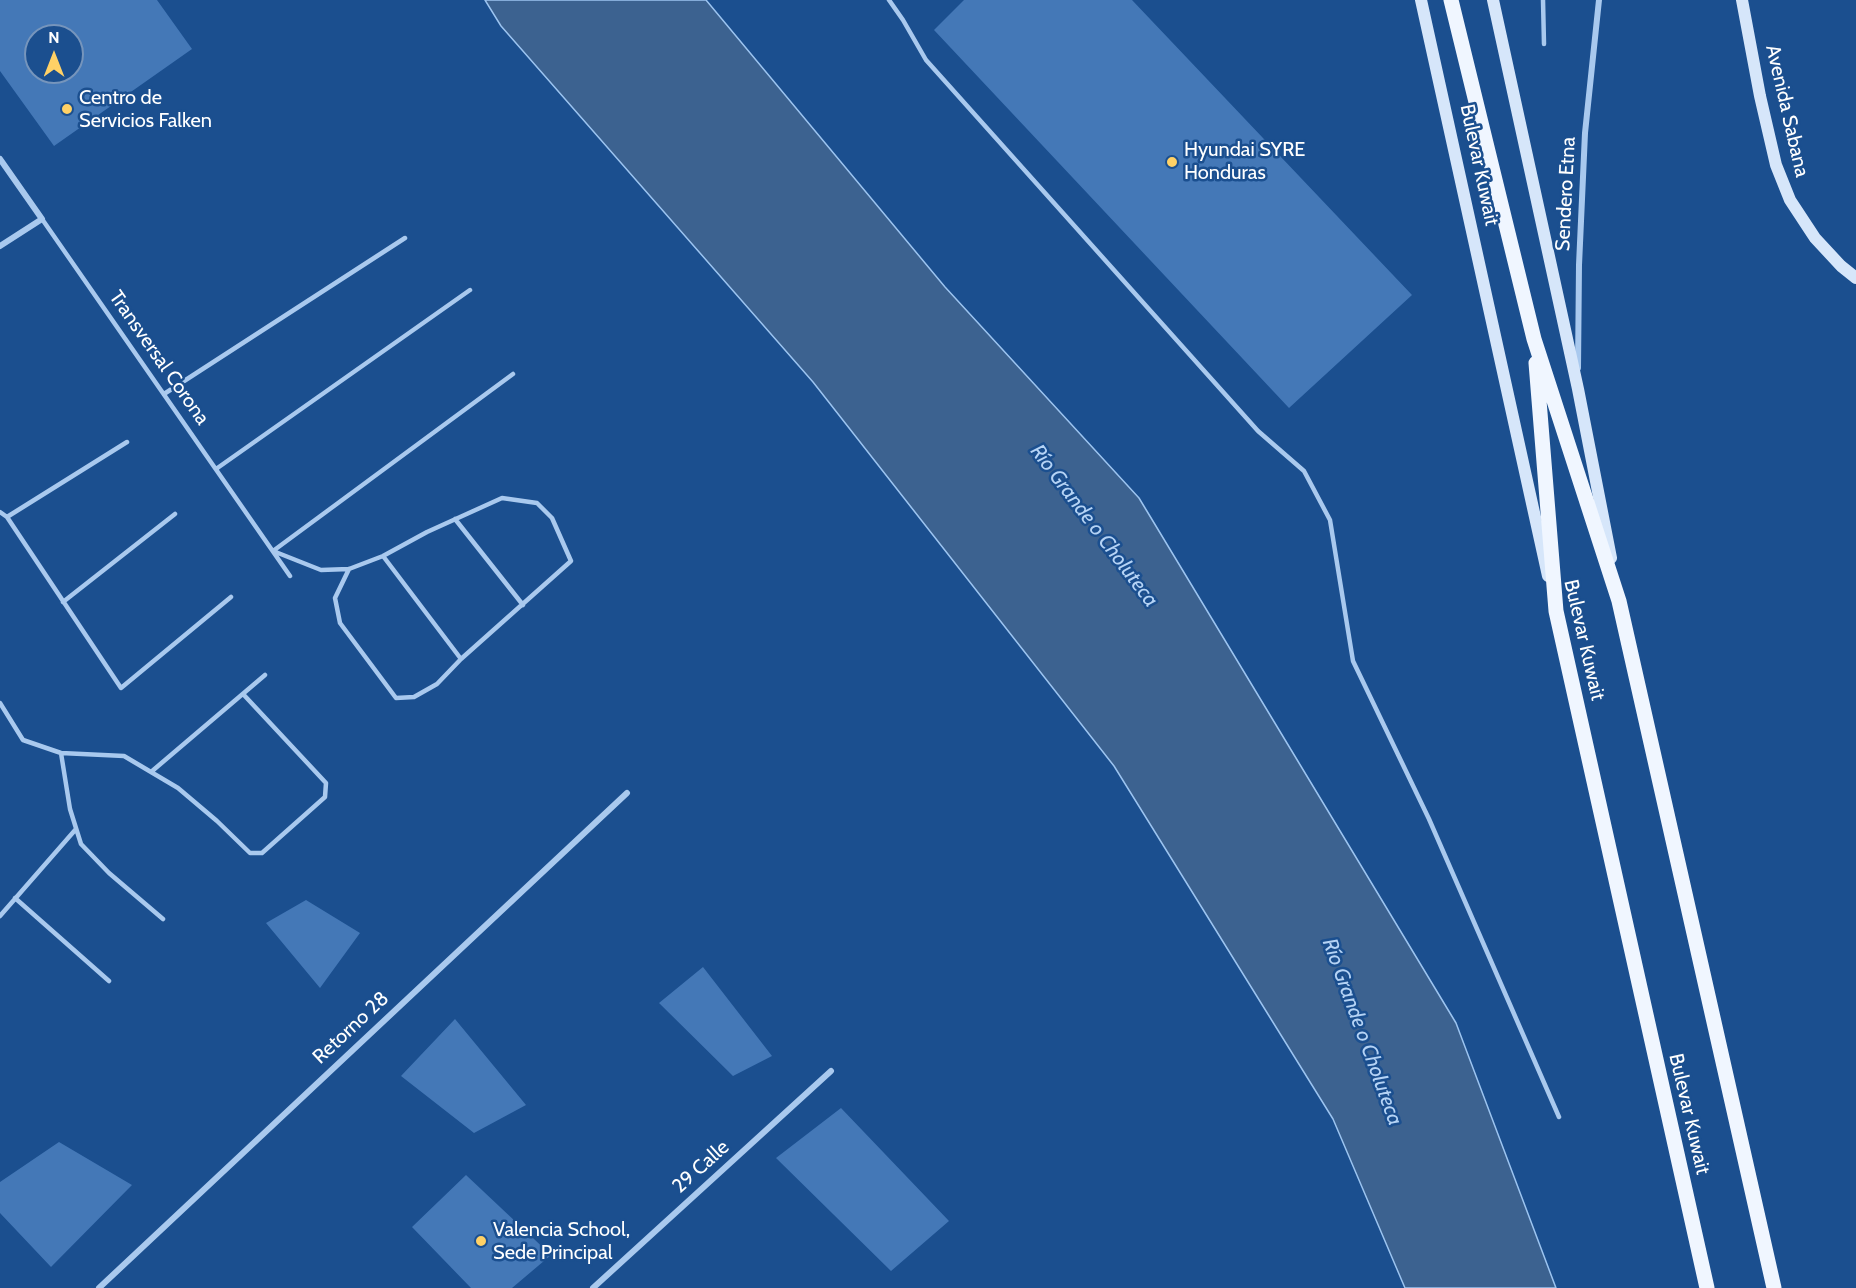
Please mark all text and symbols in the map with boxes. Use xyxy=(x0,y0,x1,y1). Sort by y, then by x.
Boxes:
north arrow xyxy=(24,24,84,84)
text: N xyxy=(48,28,60,47)
street label: Avenida Sabana xyxy=(1760,43,1814,179)
place label: Centro de Servicios Falken xyxy=(79,86,212,133)
marker: Centro de Servicios Falken xyxy=(60,102,74,116)
street label: Bulevar Kuwait xyxy=(1454,102,1504,228)
street label: Sendero Etna xyxy=(1551,136,1581,252)
place label: Hyundai SYRE Honduras xyxy=(1184,138,1305,185)
marker: Hyundai SYRE Honduras xyxy=(1165,155,1179,169)
street label: Transversal Corona xyxy=(104,286,214,430)
water label: Río Grande o Choluteca xyxy=(1025,440,1163,612)
street label: Bulevar Kuwait xyxy=(1558,577,1610,703)
water label: Río Grande o Choluteca xyxy=(1316,935,1408,1129)
street label: Retorno 28 xyxy=(308,987,394,1069)
street label: Bulevar Kuwait xyxy=(1663,1051,1715,1177)
street label: 29 Calle xyxy=(668,1135,734,1199)
place label: Valencia School, Sede Principal xyxy=(493,1218,630,1265)
marker: Valencia School, Sede Principal xyxy=(474,1234,488,1248)

